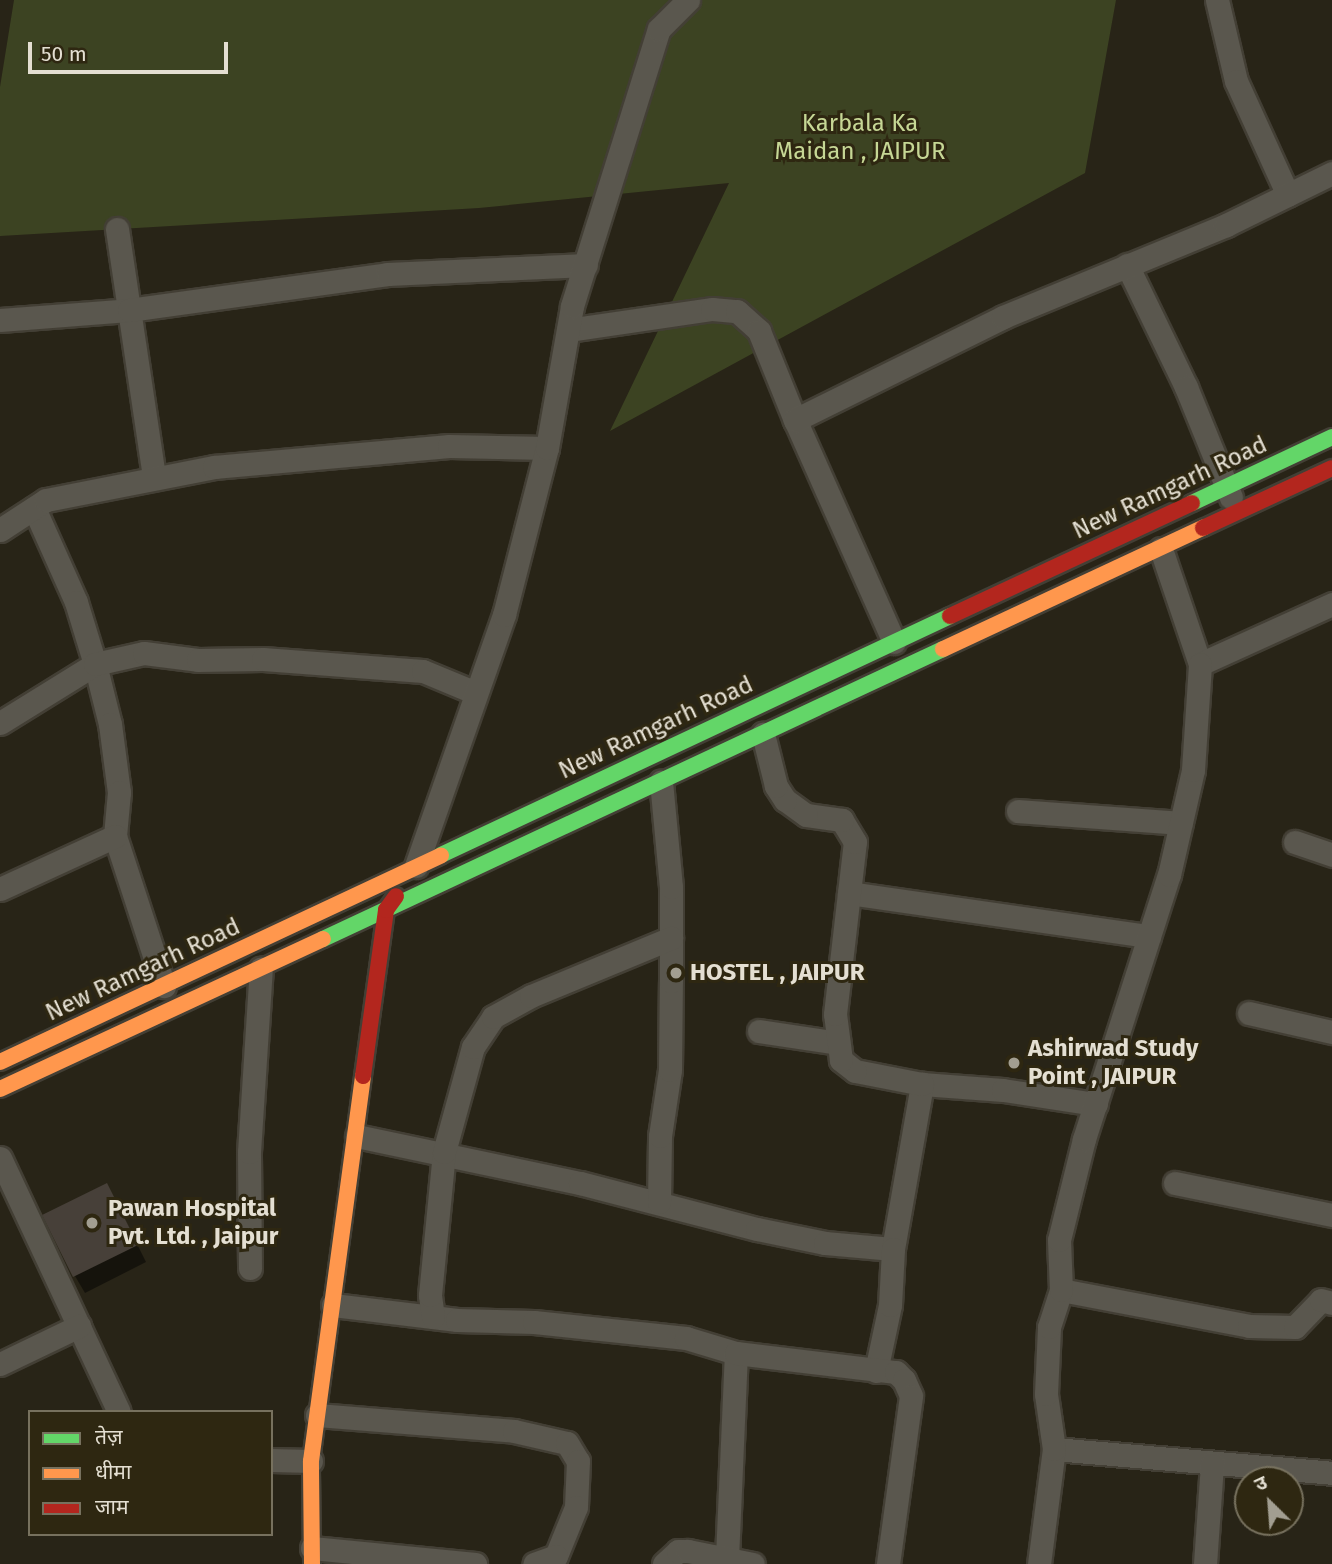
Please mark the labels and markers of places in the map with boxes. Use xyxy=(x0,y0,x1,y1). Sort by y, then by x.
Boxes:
place label: HOSTEL , JAIPUR xyxy=(690,959,864,987)
marker: HOSTEL , JAIPUR xyxy=(668,965,684,981)
place label: Ashirwad Study Point , JAIPUR xyxy=(1028,1035,1198,1091)
marker: Ashirwad Study Point , JAIPUR xyxy=(1006,1055,1022,1071)
place label: Pawan Hospital Pvt. Ltd. , Jaipur xyxy=(108,1195,278,1251)
marker: Pawan Hospital Pvt. Ltd. , Jaipur xyxy=(82,1213,102,1233)

